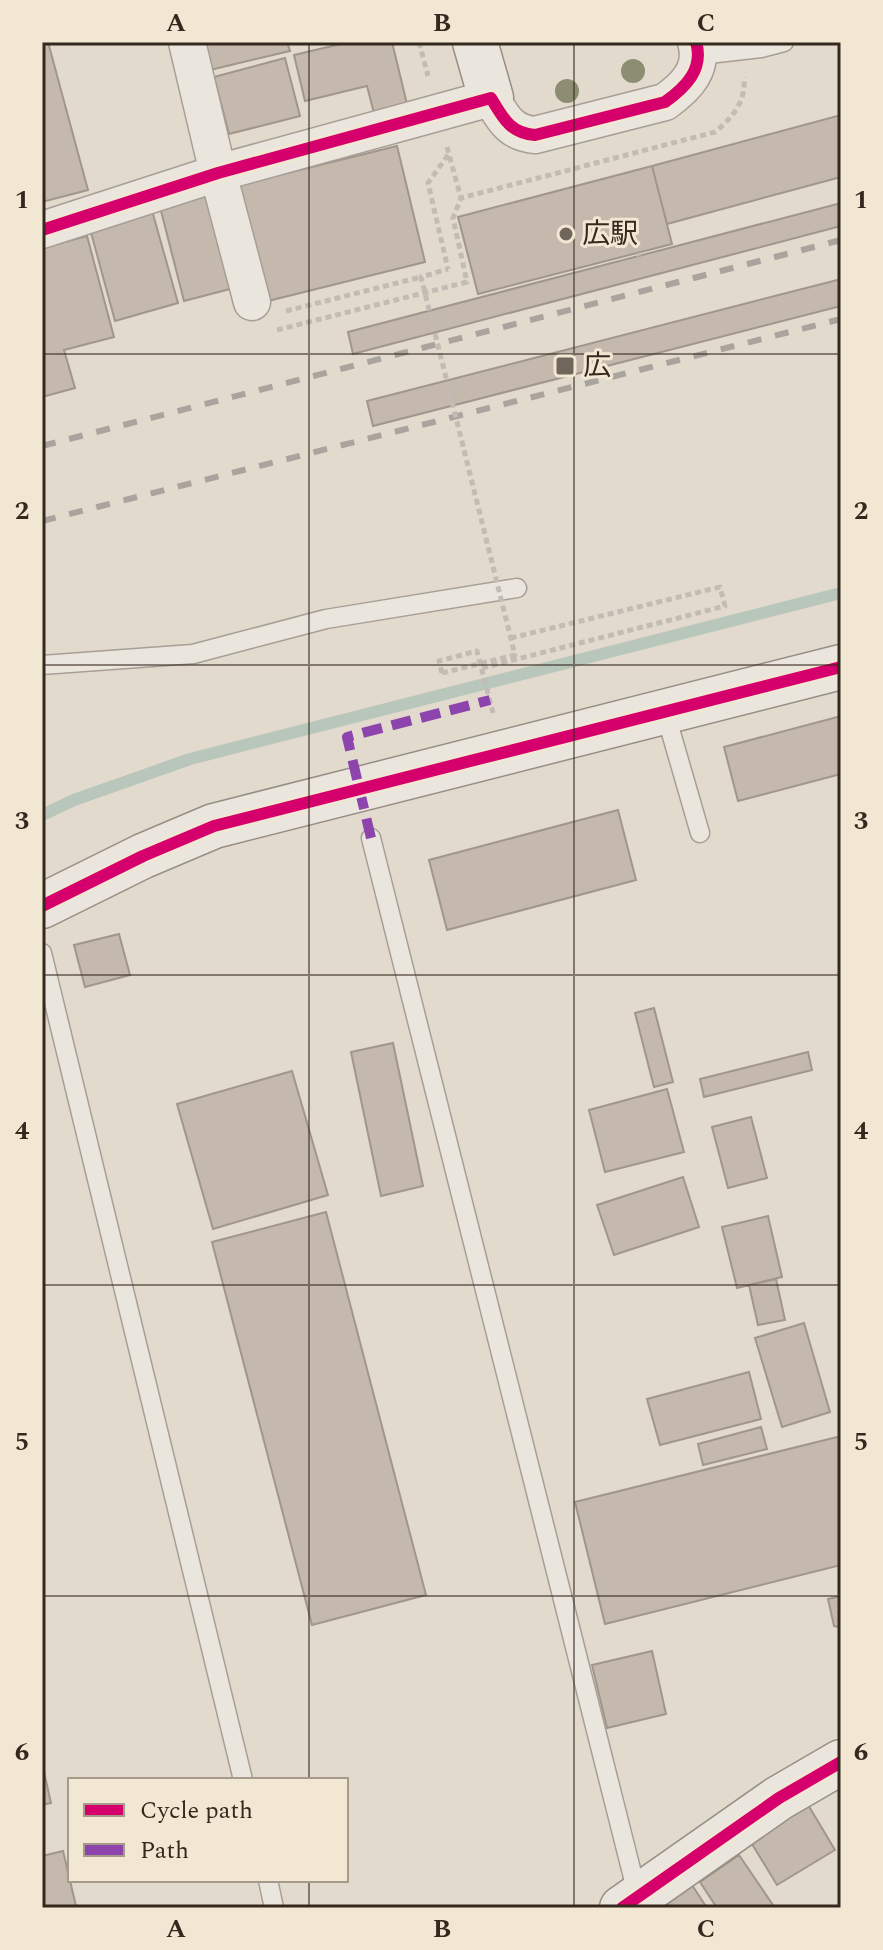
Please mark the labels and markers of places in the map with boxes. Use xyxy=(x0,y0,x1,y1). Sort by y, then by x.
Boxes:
place label: 広駅 xyxy=(582,213,638,256)
marker: 広駅 xyxy=(557,225,575,243)
place label: 広 xyxy=(583,345,611,388)
marker: 広 xyxy=(554,355,576,377)

